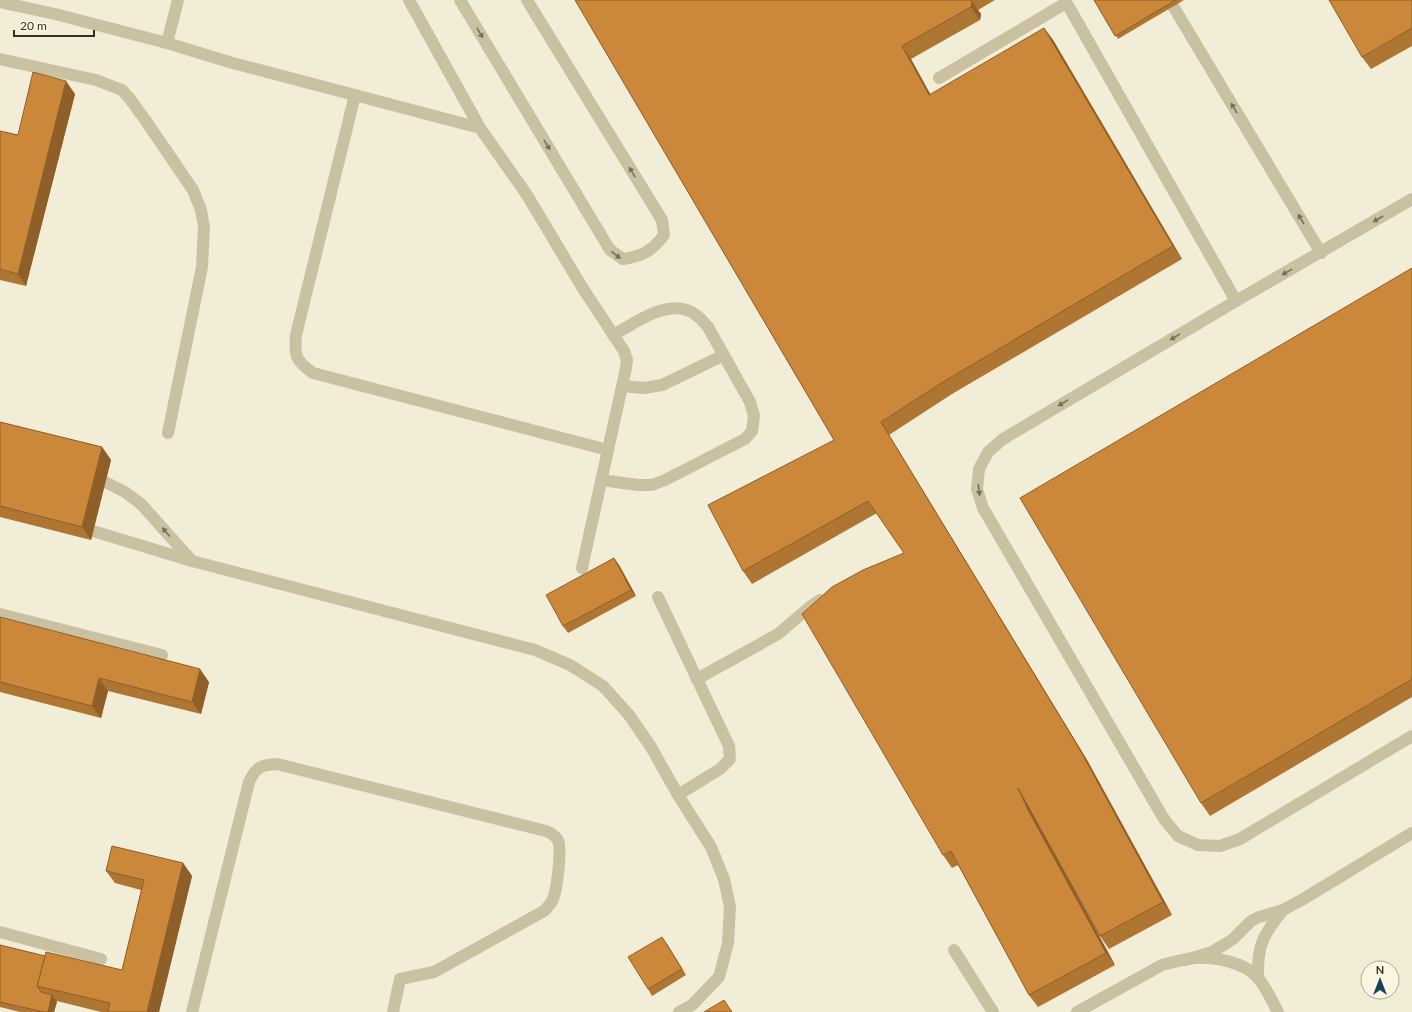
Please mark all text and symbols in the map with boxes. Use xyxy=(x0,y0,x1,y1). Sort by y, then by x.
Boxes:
scale bar xyxy=(14,12,94,38)
text: 20 m xyxy=(20,18,47,33)
one-way arrow xyxy=(477,27,484,39)
one-way arrow xyxy=(1230,103,1238,113)
one-way arrow xyxy=(544,139,551,151)
one-way arrow xyxy=(629,166,636,178)
one-way arrow xyxy=(1297,214,1305,224)
one-way arrow xyxy=(1372,216,1384,223)
one-way arrow xyxy=(611,250,622,259)
one-way arrow xyxy=(1281,268,1293,275)
one-way arrow xyxy=(1170,333,1180,341)
one-way arrow xyxy=(1057,400,1069,407)
one-way arrow xyxy=(975,483,982,496)
one-way arrow xyxy=(162,526,171,537)
north arrow xyxy=(1360,960,1400,1000)
text: N xyxy=(1376,963,1384,976)

